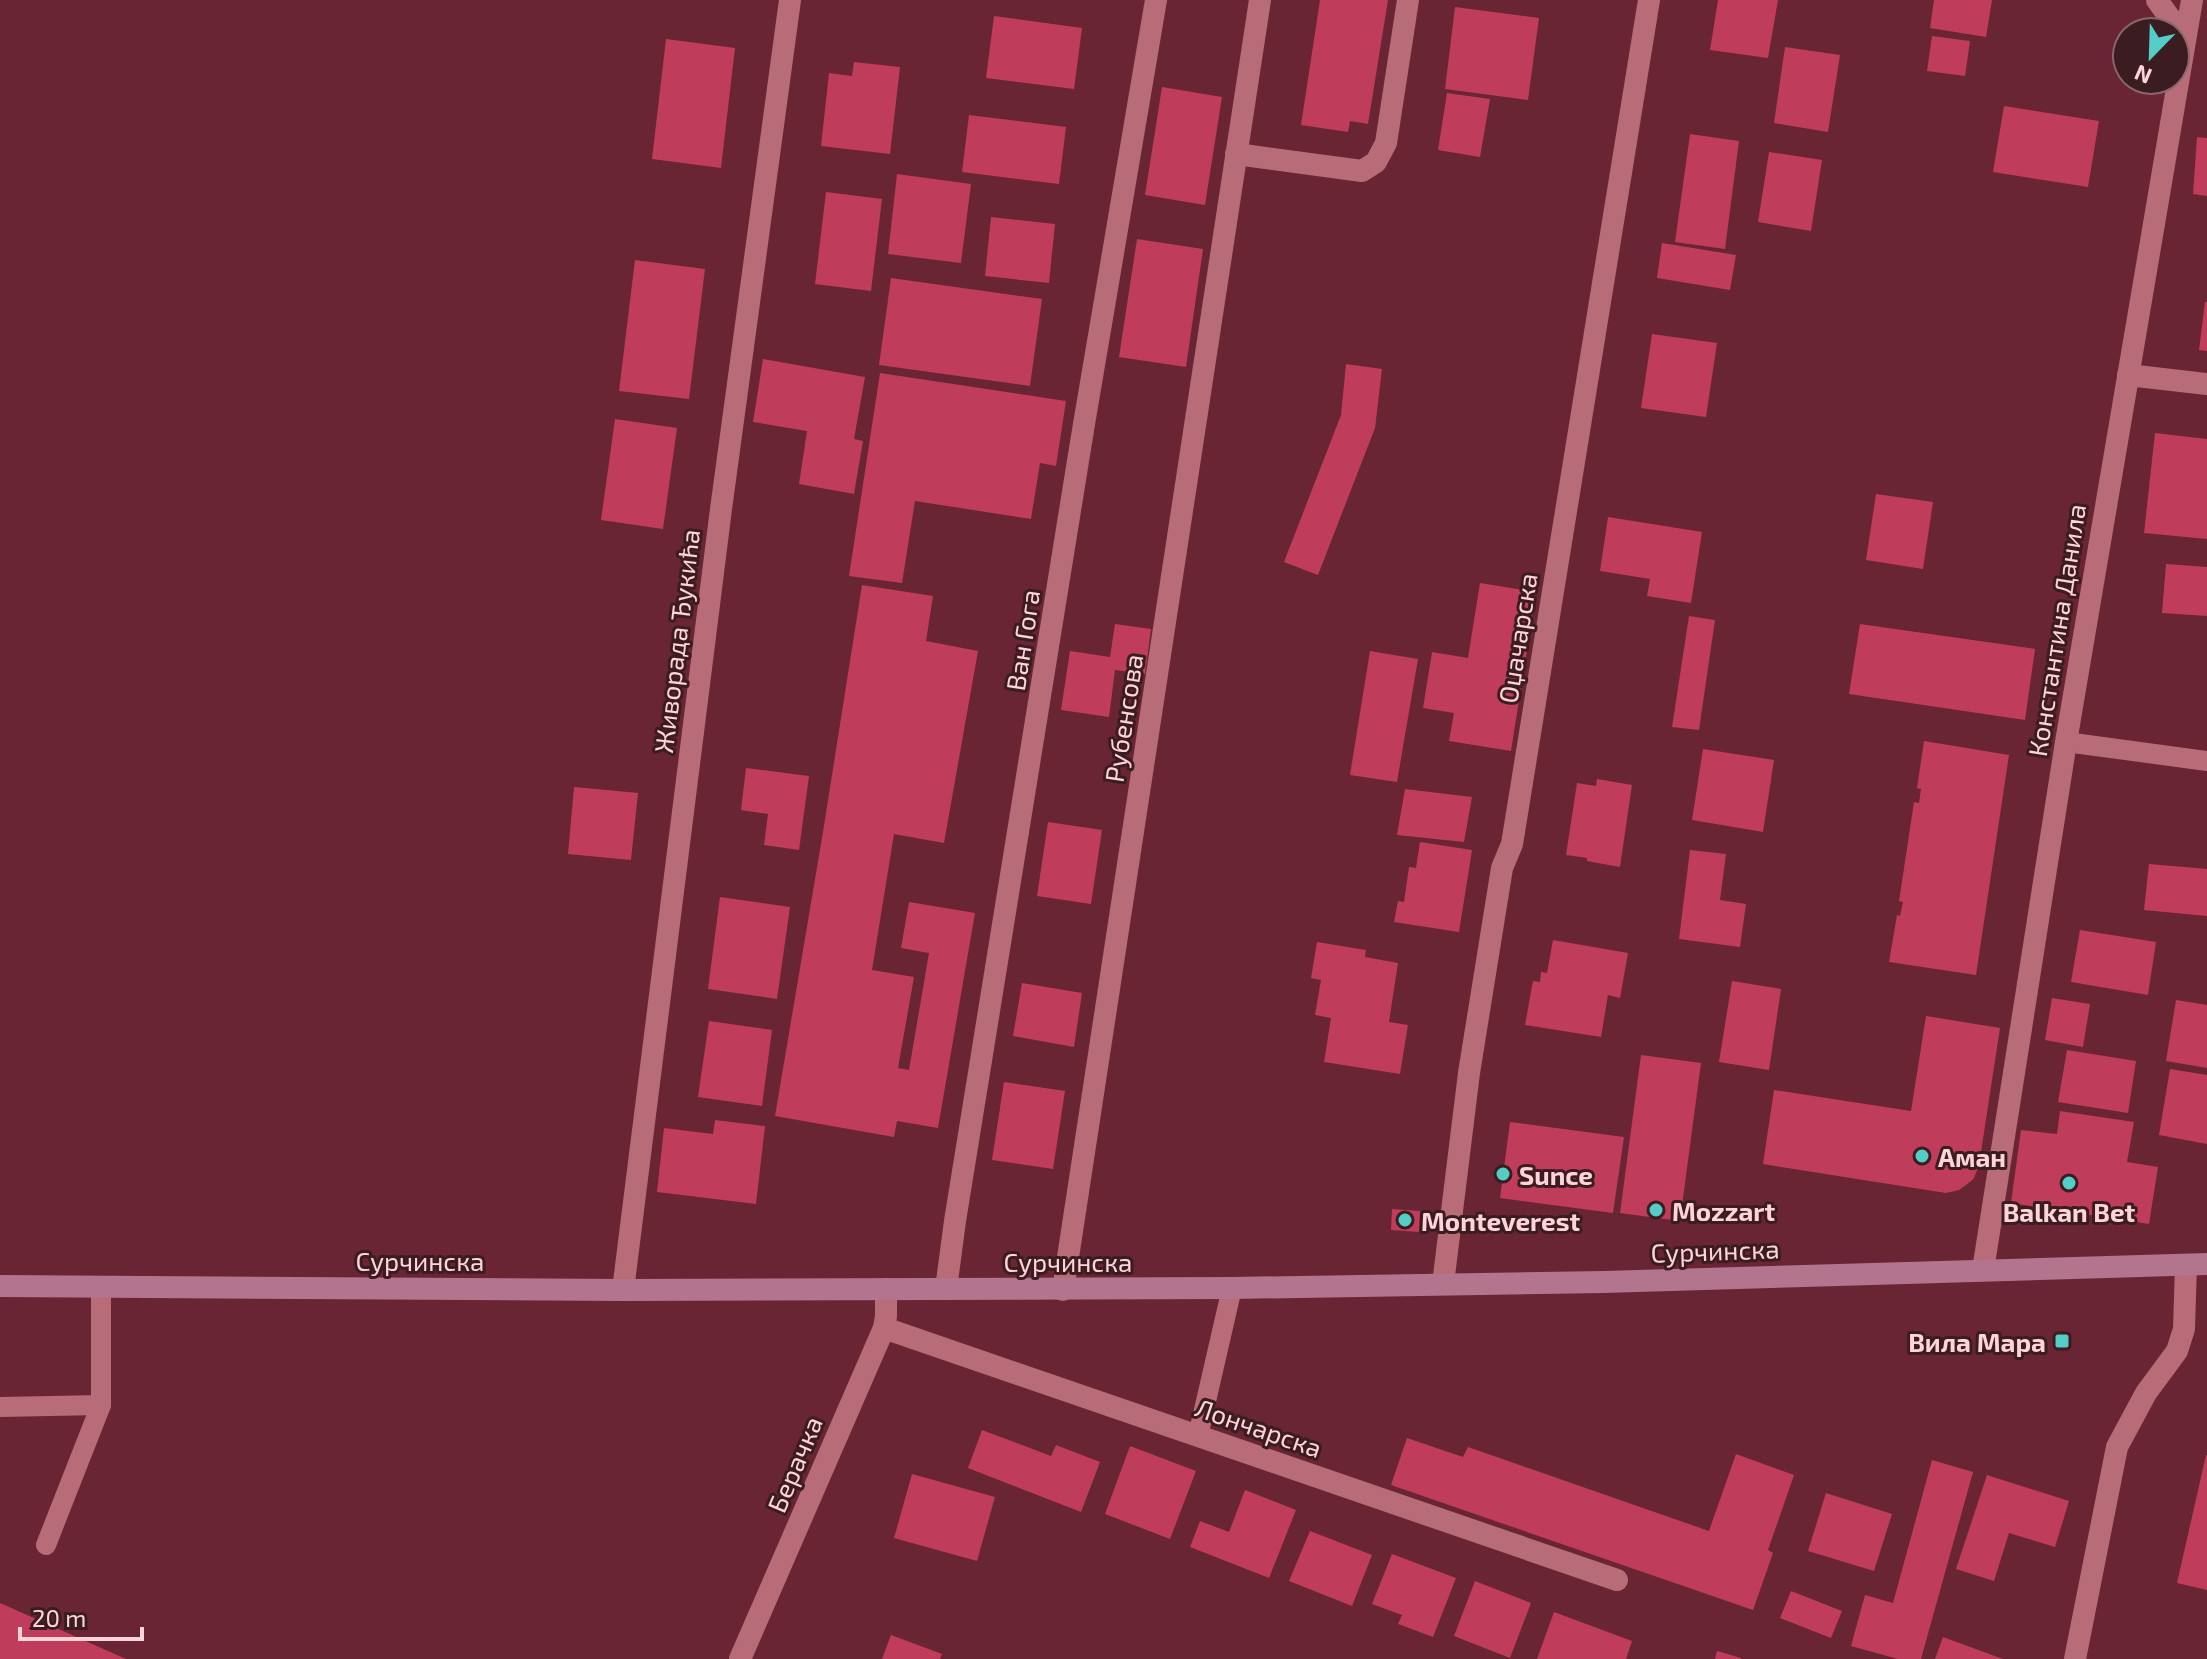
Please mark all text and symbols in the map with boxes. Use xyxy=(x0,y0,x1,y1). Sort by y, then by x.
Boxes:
north arrow xyxy=(2111,16,2191,96)
text: N xyxy=(2130,60,2155,90)
street label: Константина Данила xyxy=(2021,501,2091,759)
street label: Живорада Ђукића xyxy=(647,527,706,755)
street label: Оџачарска xyxy=(1491,571,1543,705)
street label: Ван Гога xyxy=(999,587,1045,693)
street label: Рубенсова xyxy=(1098,652,1149,785)
place label: Аман xyxy=(1938,1141,2006,1172)
marker: Аман xyxy=(1913,1147,1931,1165)
place label: Sunce xyxy=(1519,1159,1593,1190)
marker: Sunce xyxy=(1494,1165,1512,1183)
marker: Balkan Bet xyxy=(2060,1174,2078,1192)
place label: Mozzart xyxy=(1672,1195,1775,1226)
place label: Balkan Bet xyxy=(2003,1196,2136,1227)
marker: Mozzart xyxy=(1647,1201,1665,1219)
place label: Monteverest xyxy=(1421,1205,1580,1236)
marker: Monteverest xyxy=(1396,1211,1414,1229)
street label: Сурчинска xyxy=(1650,1232,1780,1269)
street label: Сурчинска xyxy=(356,1245,484,1277)
street label: Сурчинска xyxy=(1004,1246,1132,1278)
place label: Вила Мара xyxy=(1908,1326,2046,1357)
marker: Вила Мара xyxy=(2053,1332,2071,1350)
street label: Лончарска xyxy=(1192,1391,1326,1463)
street label: Берачка xyxy=(760,1411,828,1517)
scale bar xyxy=(20,1591,142,1641)
text: 20 m xyxy=(32,1603,86,1632)

